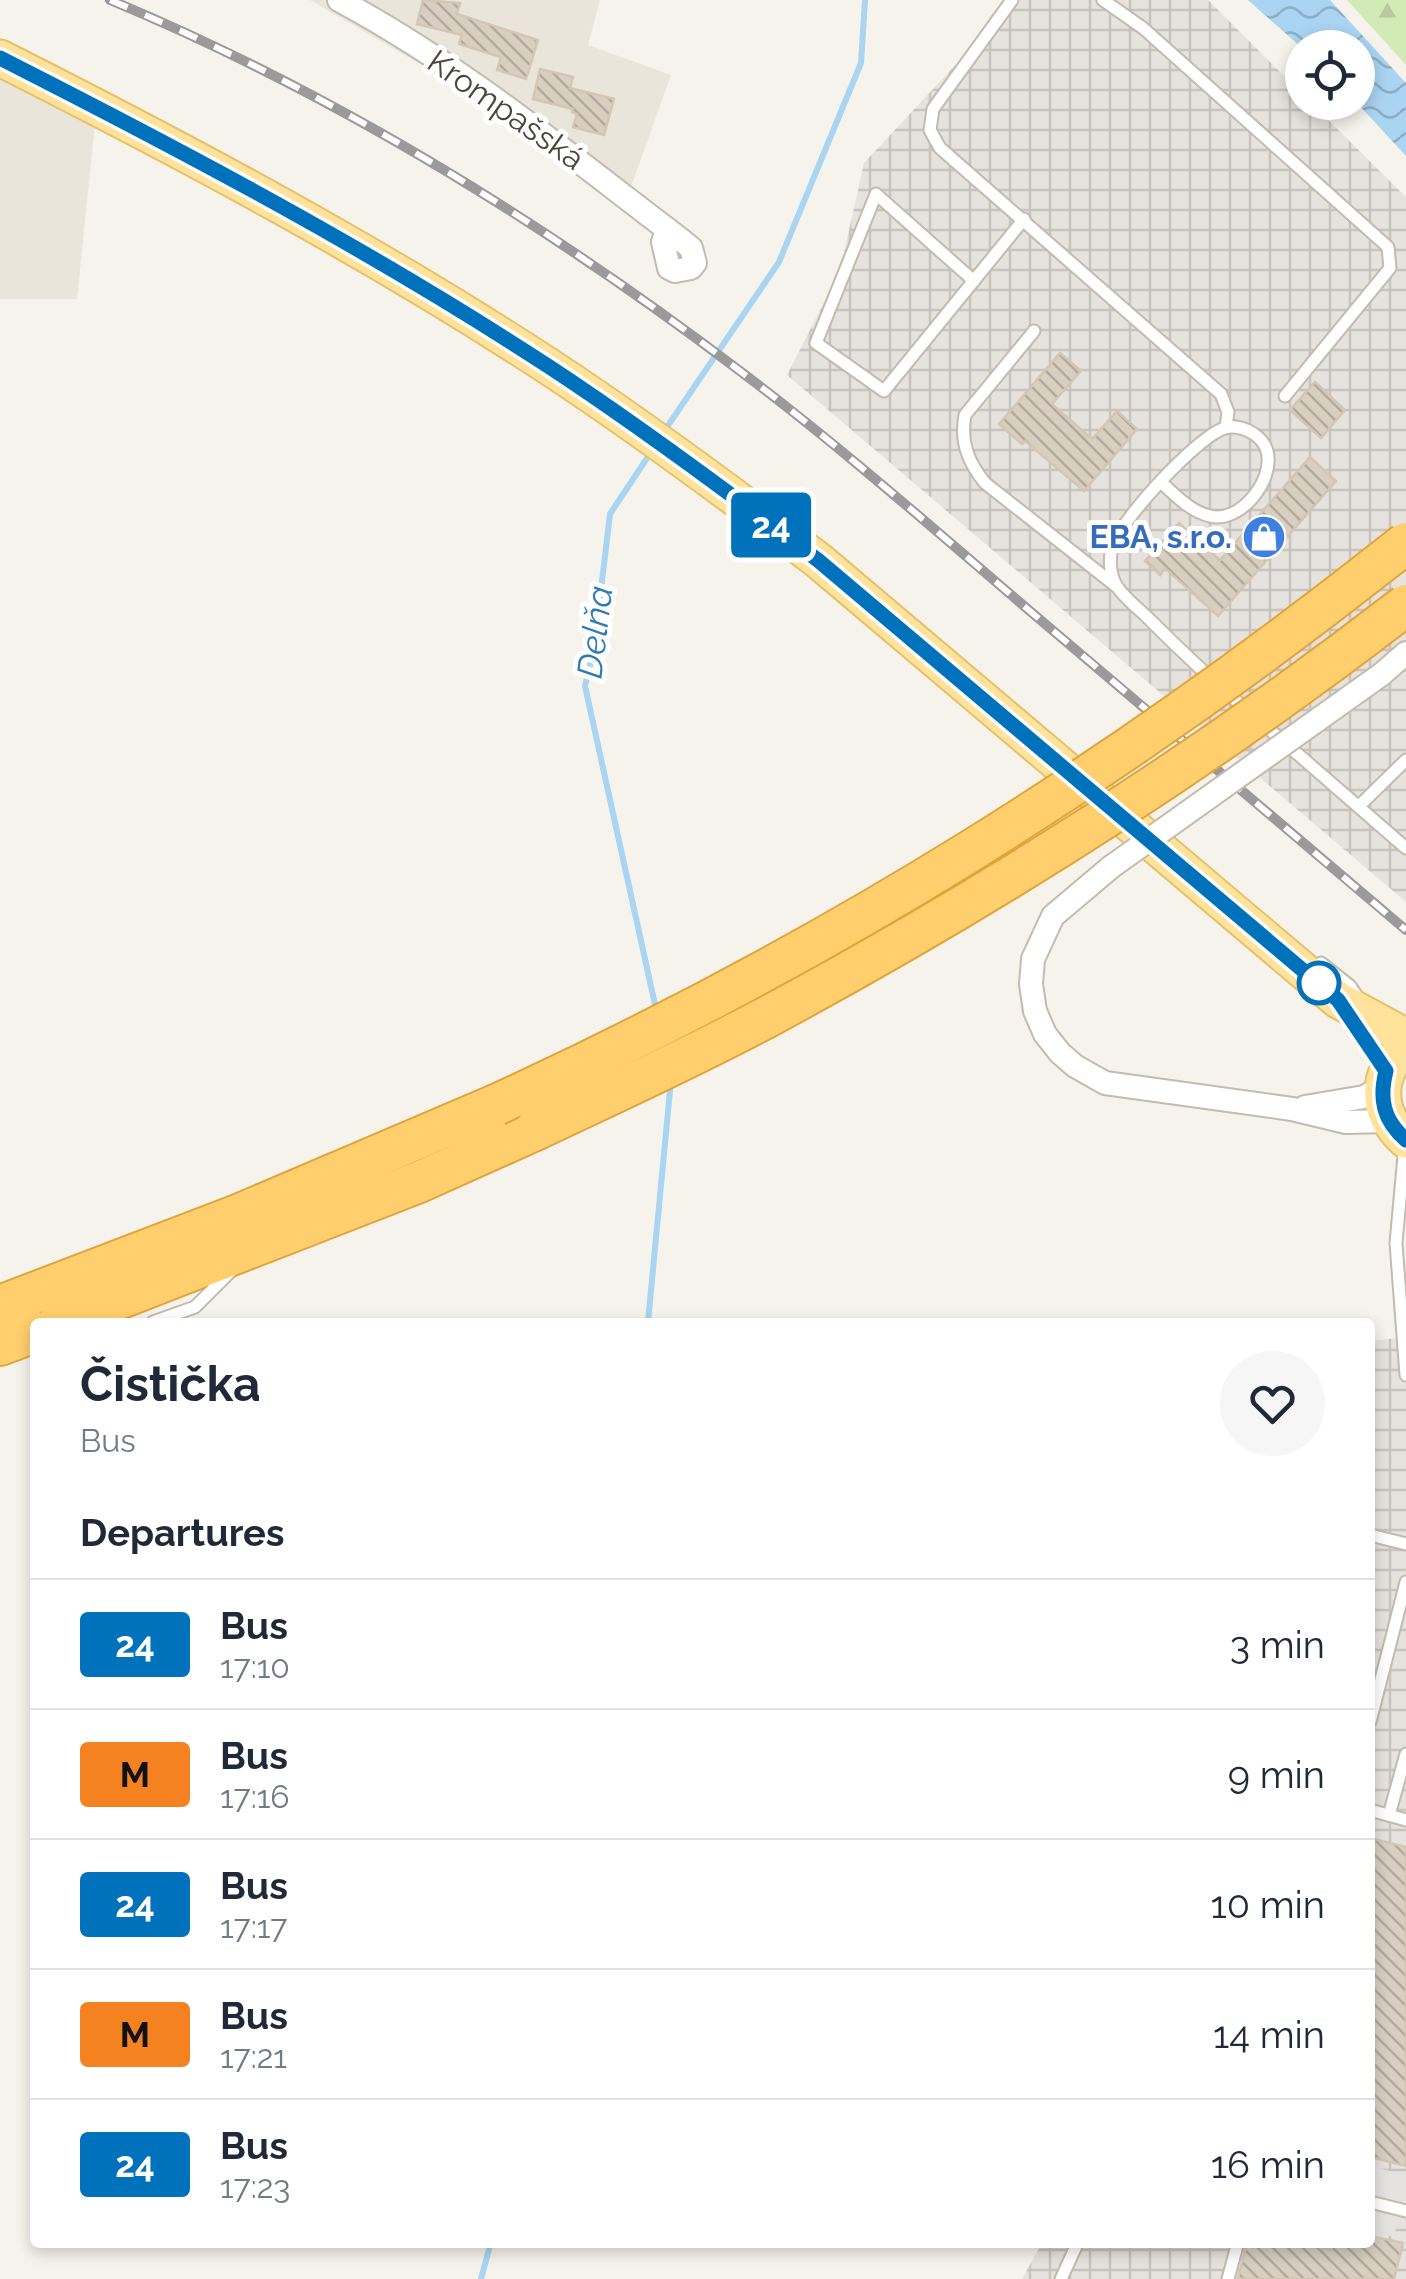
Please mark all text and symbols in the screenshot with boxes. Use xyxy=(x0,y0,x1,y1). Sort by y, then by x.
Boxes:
map controls xyxy=(1285,30,1375,120)
button: locate xyxy=(1285,30,1375,120)
street label: Krompašská xyxy=(421,42,592,177)
line badge: 24 xyxy=(726,492,816,558)
text: 24 xyxy=(751,505,791,546)
shop icon: EBA, s.r.o. xyxy=(1241,514,1287,560)
place label: EBA, s.r.o. xyxy=(1090,518,1232,555)
water label: Delňa xyxy=(569,583,620,680)
unlabelled marker xyxy=(1298,962,1340,1004)
button: heart xyxy=(1220,1351,1325,1456)
text: Čistička xyxy=(80,1356,261,1412)
text: Bus xyxy=(80,1422,136,1459)
text: Departures xyxy=(80,1510,285,1555)
text: Bus xyxy=(220,1603,288,1648)
text: 3 min xyxy=(1230,1622,1325,1667)
text: 24 xyxy=(115,1624,155,1665)
text: 17:10 xyxy=(220,1648,290,1685)
text: Bus xyxy=(220,1733,288,1778)
text: 9 min xyxy=(1228,1752,1325,1797)
text: M xyxy=(120,1754,150,1795)
text: 17:16 xyxy=(220,1778,290,1815)
text: Bus xyxy=(220,1863,288,1908)
text: 10 min xyxy=(1210,1882,1325,1927)
text: 24 xyxy=(115,1884,155,1925)
text: 17:17 xyxy=(220,1908,287,1945)
text: Bus xyxy=(220,1993,288,2038)
text: 14 min xyxy=(1213,2012,1325,2057)
text: M xyxy=(120,2014,150,2055)
text: 17:21 xyxy=(220,2038,287,2075)
text: Bus xyxy=(220,2123,288,2168)
text: 16 min xyxy=(1211,2142,1325,2187)
text: 24 xyxy=(115,2144,155,2185)
text: 17:23 xyxy=(220,2168,290,2205)

